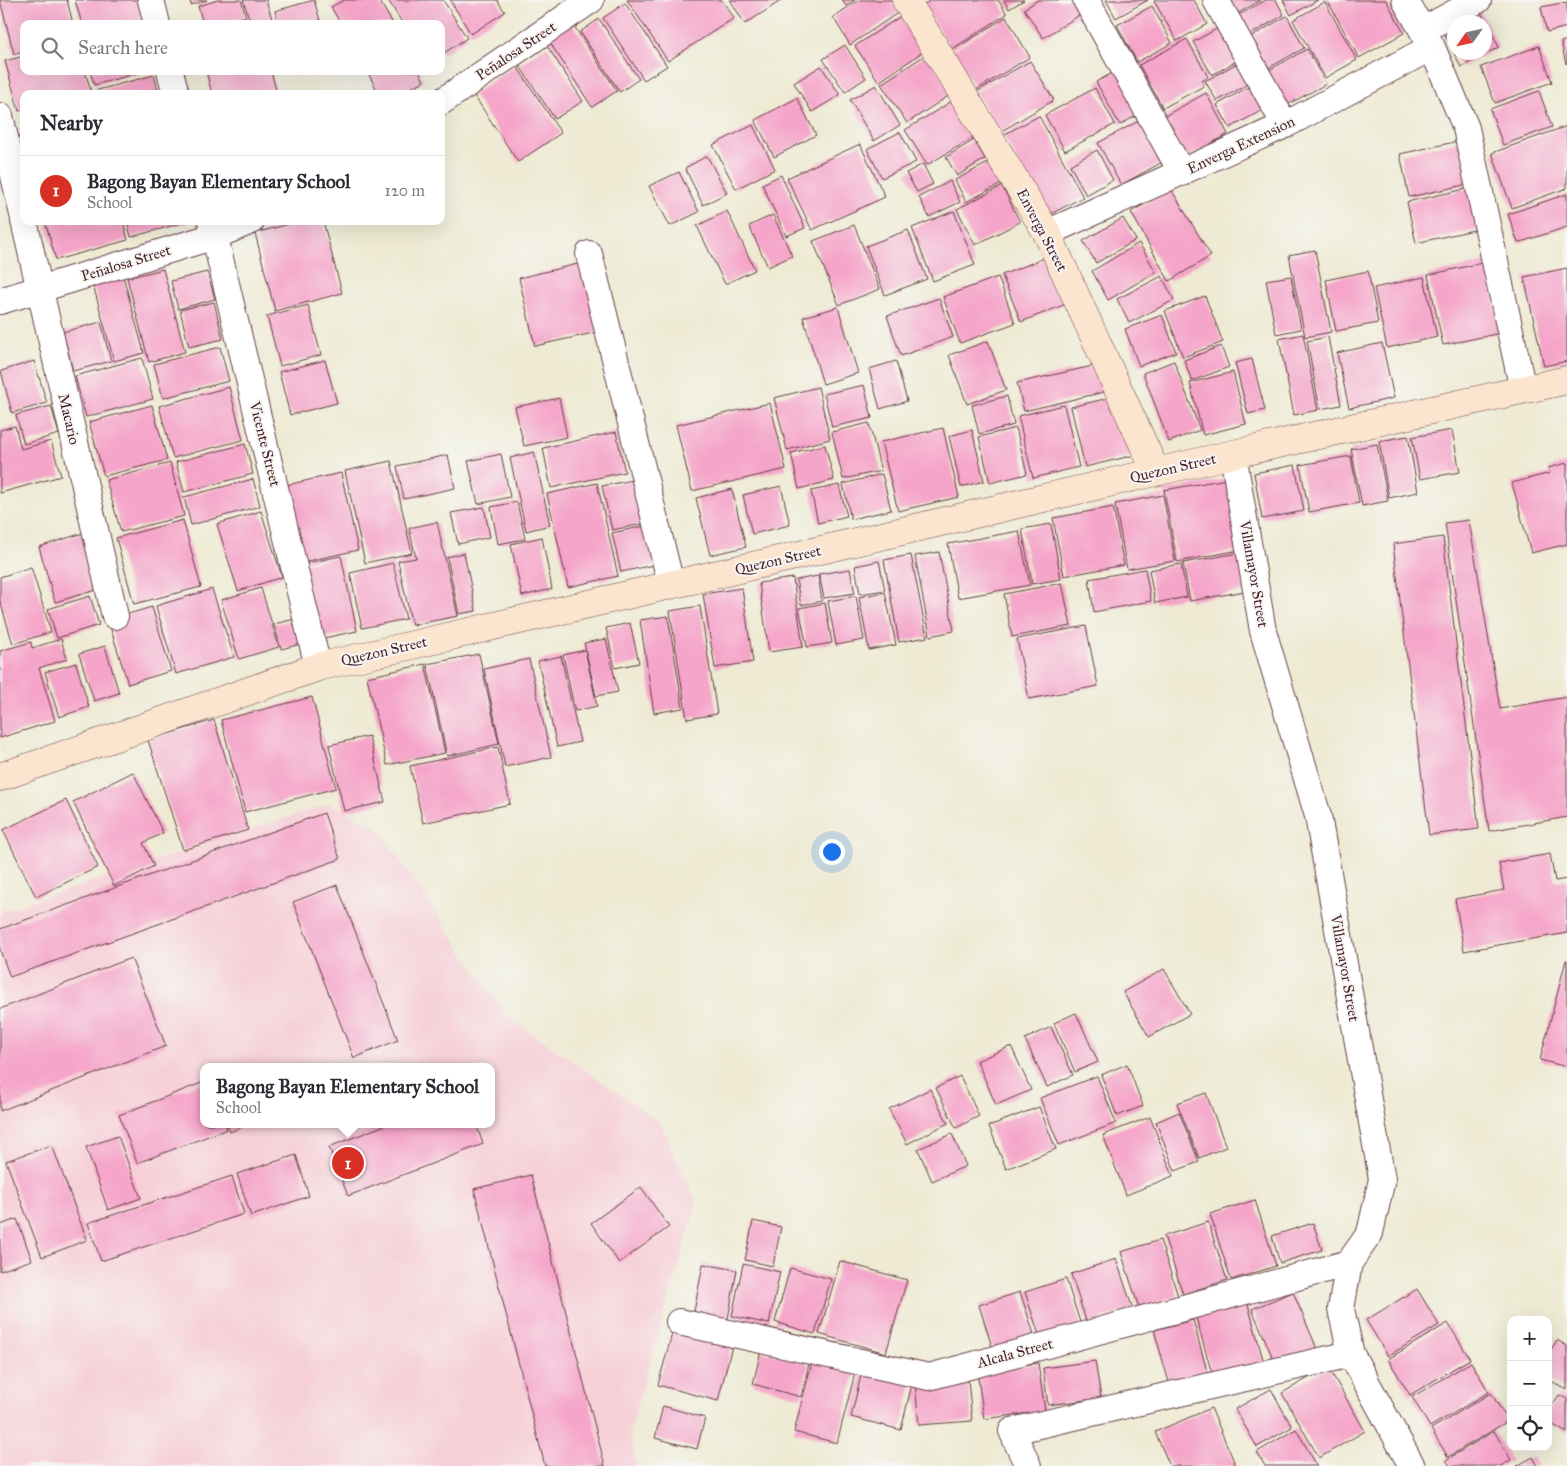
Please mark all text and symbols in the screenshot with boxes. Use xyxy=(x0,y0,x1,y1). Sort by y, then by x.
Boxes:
north arrow xyxy=(1447,15,1492,60)
street label: Peñalosa Street xyxy=(472,17,560,84)
search box xyxy=(20,20,445,75)
icon: search xyxy=(38,34,66,62)
text: Search here xyxy=(78,36,168,59)
text: Nearby xyxy=(40,110,103,136)
street label: Enverga Extension xyxy=(1184,112,1298,178)
text: Bagong Bayan Elementary School xyxy=(87,170,350,193)
text: 1 xyxy=(53,181,59,200)
text: 120 m xyxy=(385,181,425,200)
street label: Enverga Street xyxy=(1013,185,1072,275)
text: School xyxy=(87,193,132,212)
street label: Peñalosa Street xyxy=(79,241,174,285)
street label: Macario xyxy=(54,392,84,447)
street label: Vicente Street xyxy=(245,399,284,489)
street label: Quezon Street xyxy=(1128,449,1219,487)
street label: Villamayor Street xyxy=(1236,518,1272,630)
street label: Quezon Street xyxy=(733,541,824,579)
street label: Quezon Street xyxy=(339,632,430,670)
your location xyxy=(819,839,845,865)
street label: Villamayor Street xyxy=(1327,912,1363,1024)
popup xyxy=(200,1063,495,1128)
text: Bagong Bayan Elementary School xyxy=(216,1075,479,1098)
text: School xyxy=(216,1098,261,1117)
pin: 1 xyxy=(332,1144,364,1182)
map controls xyxy=(1507,1316,1552,1451)
button: + xyxy=(1507,1316,1552,1361)
street label: Alcala Street xyxy=(974,1334,1056,1372)
button: − xyxy=(1507,1361,1552,1406)
button: locate xyxy=(1507,1406,1552,1451)

